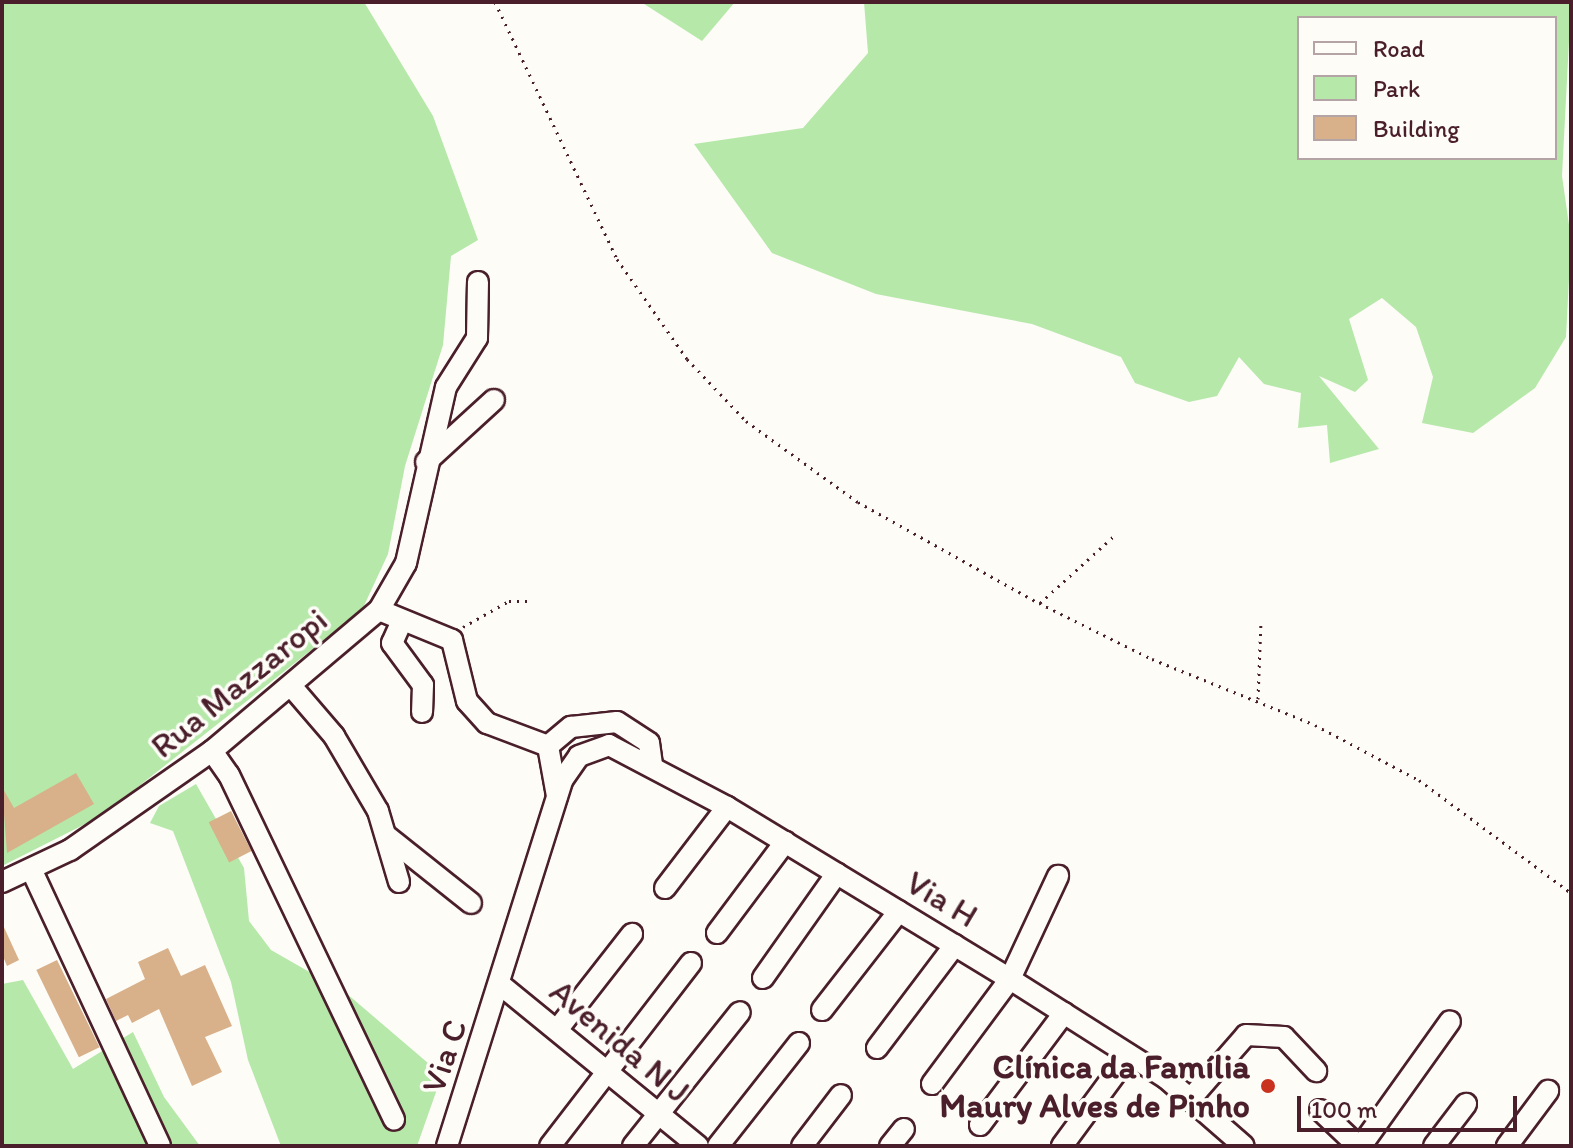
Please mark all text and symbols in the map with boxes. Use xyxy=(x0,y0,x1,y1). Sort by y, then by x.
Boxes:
legend xyxy=(1297,16,1557,160)
text: Road xyxy=(1373,34,1425,63)
text: Park xyxy=(1373,74,1420,103)
text: Building xyxy=(1373,114,1460,143)
street label: Rua Mazzaropi xyxy=(143,600,335,766)
street label: Via H xyxy=(899,862,985,936)
street label: Avenida N J xyxy=(541,970,699,1112)
street label: Via C xyxy=(413,1014,475,1098)
place label: Clínica da Família Maury Alves de Pinho xyxy=(939,1046,1250,1126)
marker: Clínica da Família Maury Alves de Pinho xyxy=(1257,1075,1279,1097)
scale bar xyxy=(1301,1080,1521,1130)
text: 100 m xyxy=(1311,1095,1377,1124)

